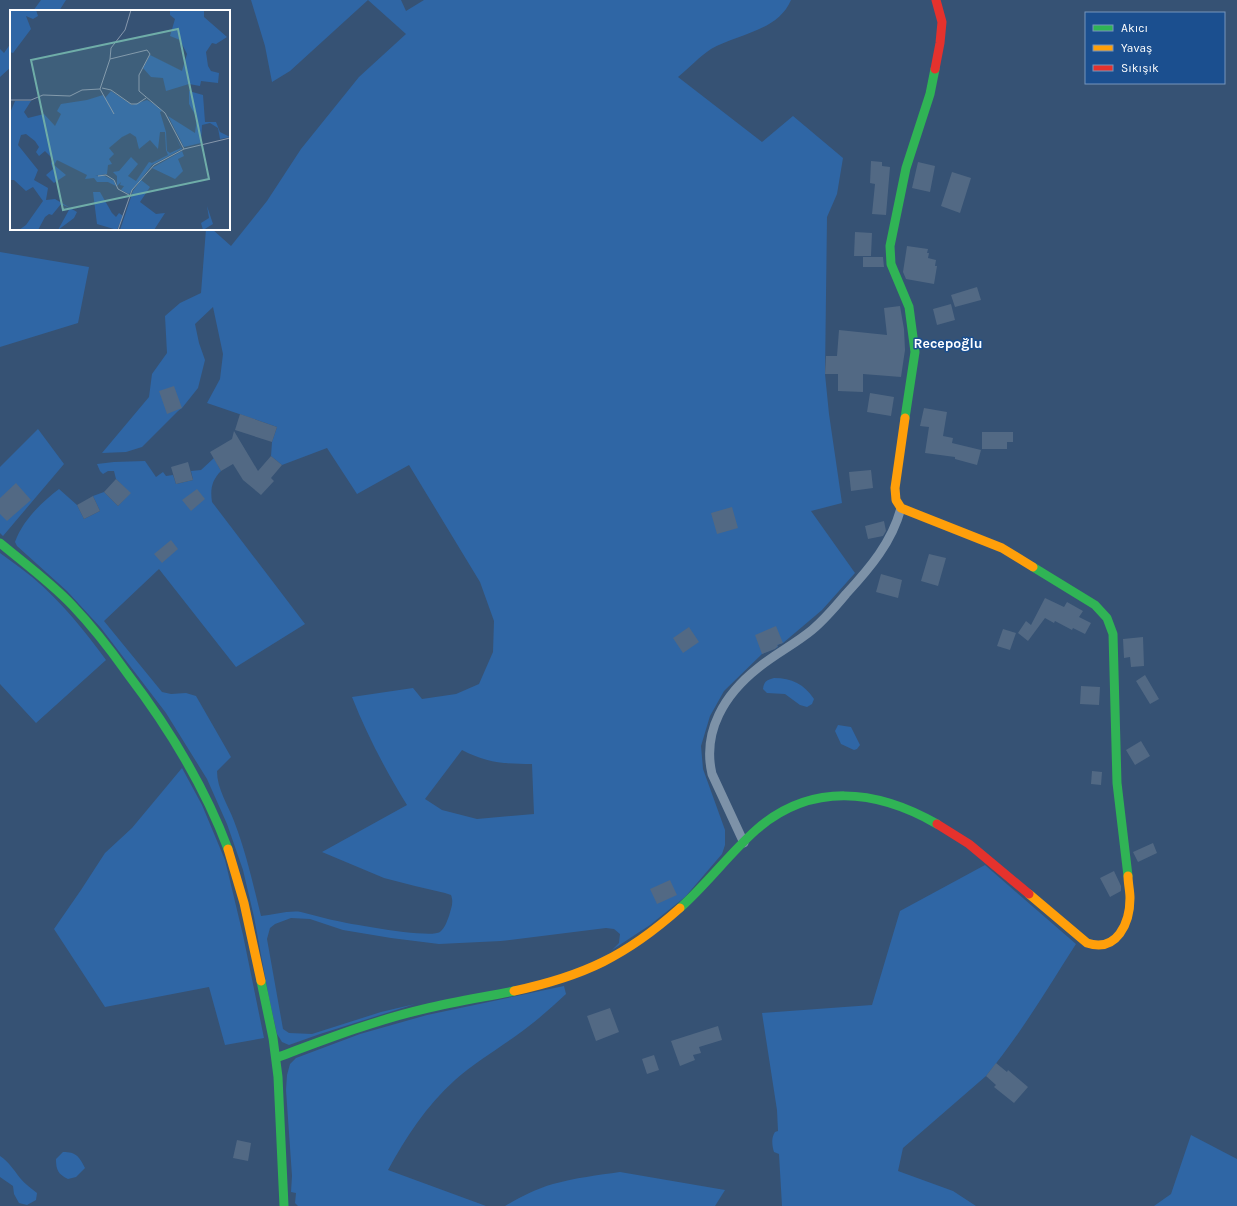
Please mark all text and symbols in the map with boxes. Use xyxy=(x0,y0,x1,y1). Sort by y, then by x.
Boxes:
inset map xyxy=(10,10,230,230)
legend xyxy=(1085,12,1225,84)
text: Akıcı xyxy=(1121,21,1148,35)
text: Yavaş xyxy=(1121,41,1152,55)
text: Sıkışık xyxy=(1121,61,1159,75)
district label: Recepoğlu xyxy=(914,335,982,352)

